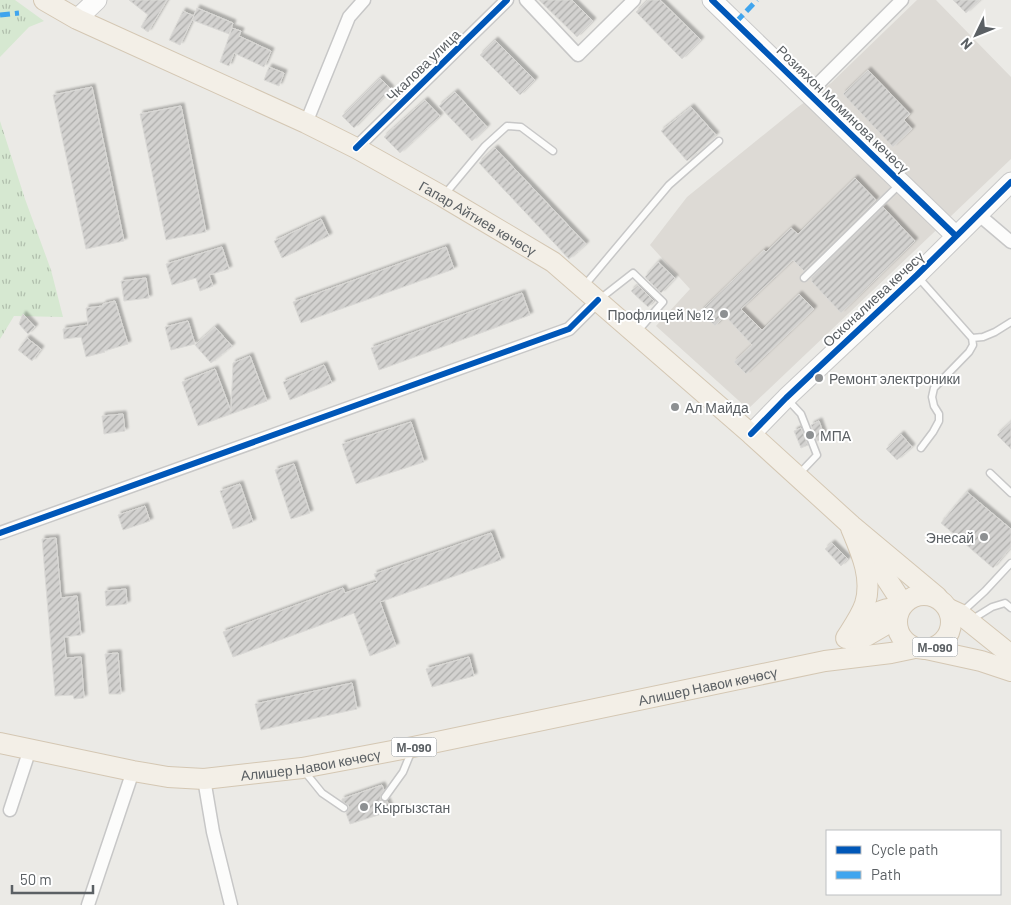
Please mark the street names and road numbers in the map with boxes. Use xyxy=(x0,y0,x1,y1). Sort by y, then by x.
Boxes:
street label: Чкалова улица xyxy=(383,25,464,104)
street label: Розияхон Моминова көчөсү xyxy=(774,41,912,177)
street label: Гапар Айтиев көчөсү xyxy=(416,177,540,259)
street label: Осконалиева көчөсү xyxy=(819,248,927,350)
road number: М-090 xyxy=(912,638,958,656)
street label: Алишер Навои көчөсү xyxy=(637,663,779,708)
road number: М-090 xyxy=(392,738,436,756)
street label: Алишер Навои көчөсү xyxy=(240,745,382,783)

